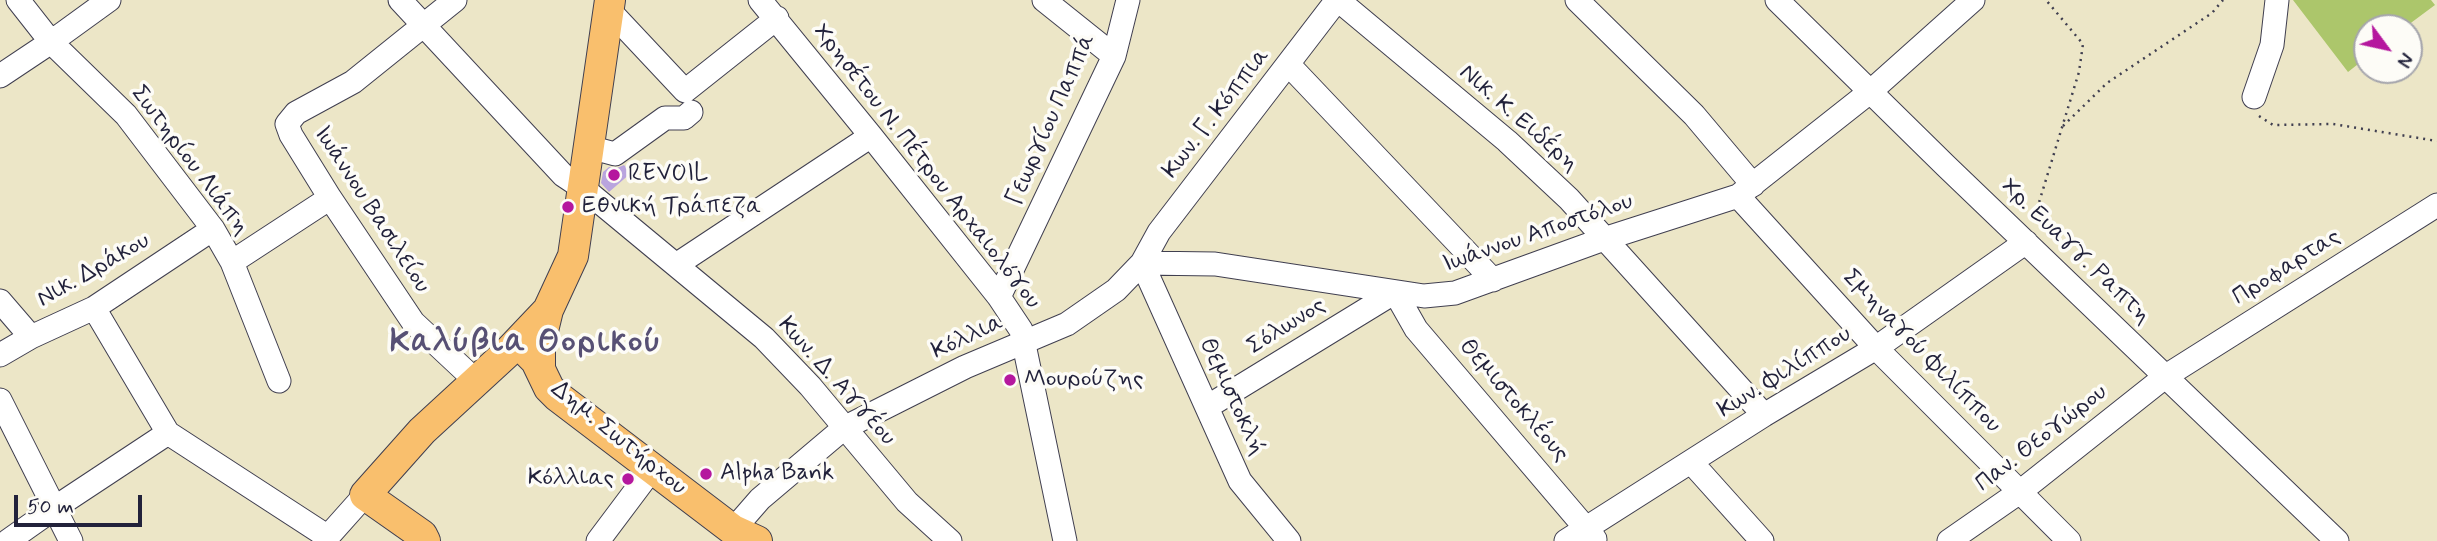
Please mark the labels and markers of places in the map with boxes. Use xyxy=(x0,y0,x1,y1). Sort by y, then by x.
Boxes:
place label: REVOIL xyxy=(628,161,709,189)
marker: REVOIL xyxy=(606,167,622,183)
place label: Εθνική Τράπεζα xyxy=(582,193,761,221)
marker: Εθνική Τράπεζα xyxy=(560,199,576,215)
place label: Μουρούζης xyxy=(1024,366,1144,394)
marker: Μουρούζης xyxy=(1002,372,1018,388)
place label: Alpha Bank xyxy=(720,460,834,488)
place label: Κόλλιας xyxy=(528,465,614,493)
marker: Alpha Bank xyxy=(698,466,714,482)
marker: Κόλλιας xyxy=(620,471,636,487)

